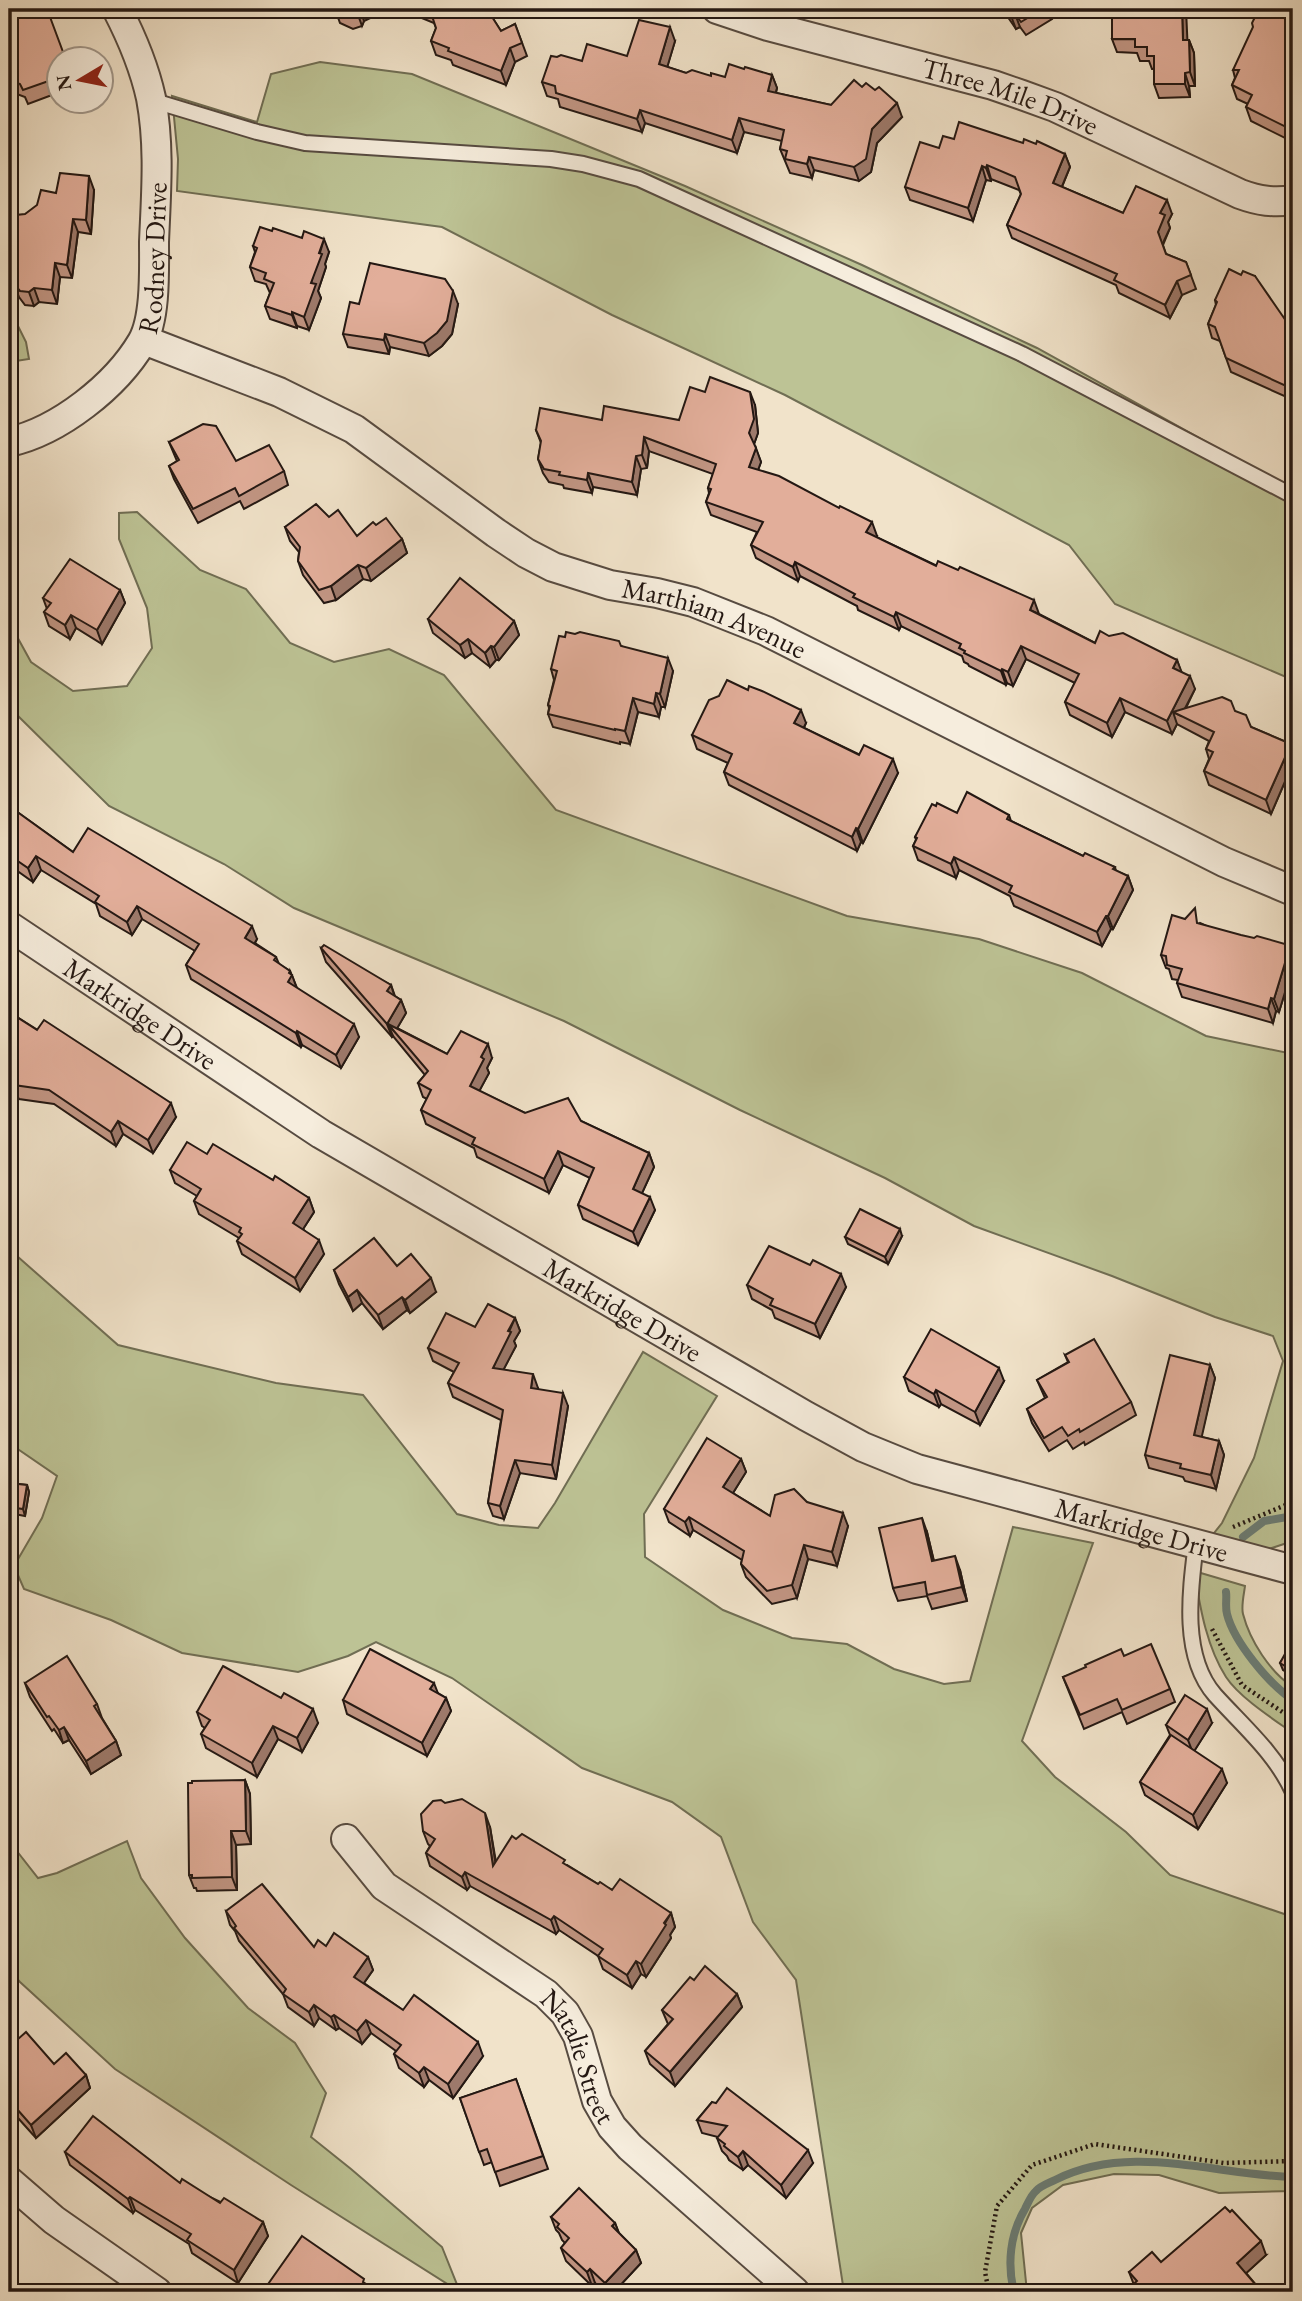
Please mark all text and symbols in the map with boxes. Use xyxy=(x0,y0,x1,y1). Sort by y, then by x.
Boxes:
north arrow xyxy=(46,46,116,116)
street label: Three Mile Drive xyxy=(918,49,1105,143)
text: N xyxy=(50,73,77,93)
street label: Rodney Drive xyxy=(129,182,174,337)
street label: Marthiam Avenue xyxy=(619,569,813,667)
street label: Markridge Drive xyxy=(57,949,224,1078)
street label: Markridge Drive xyxy=(537,1249,708,1370)
street label: Markridge Drive xyxy=(1052,1489,1232,1570)
street label: Natalie Street xyxy=(533,1981,624,2130)

